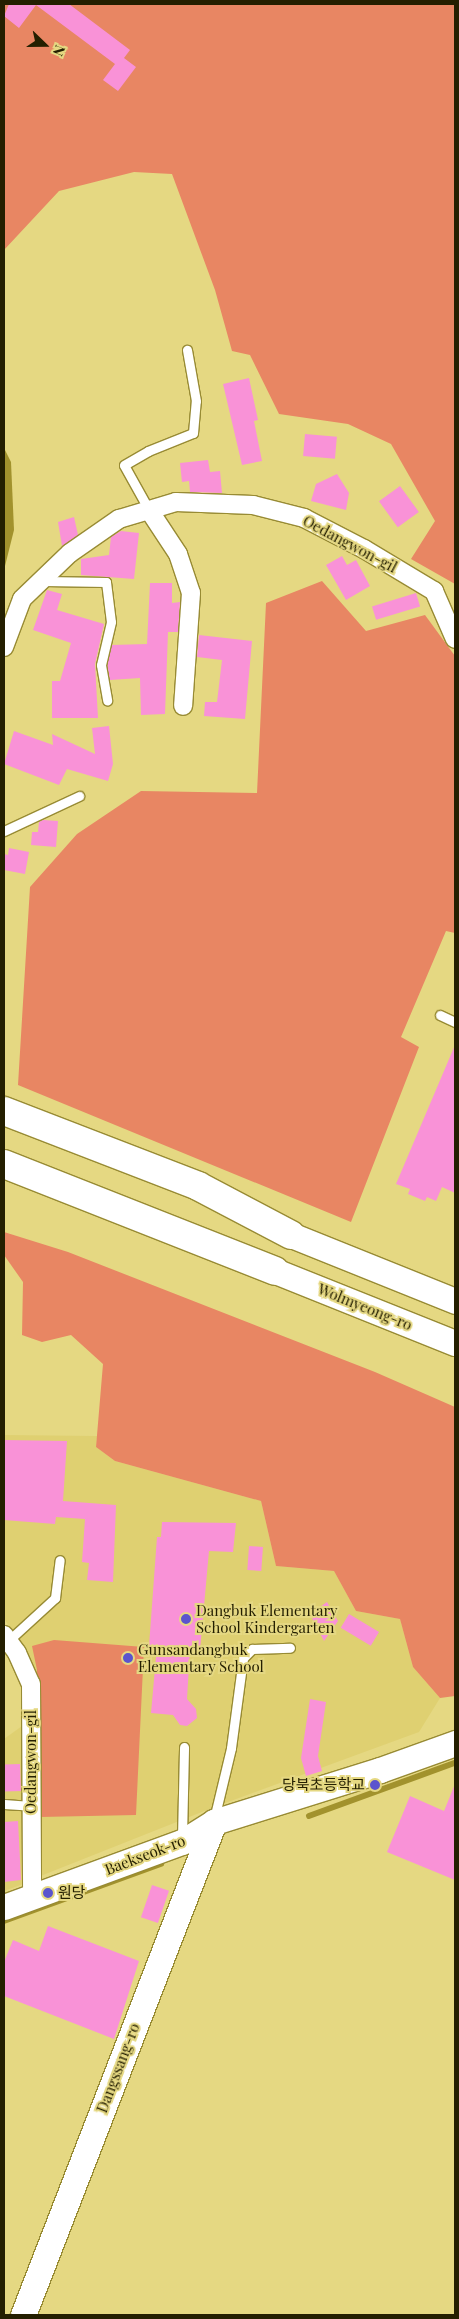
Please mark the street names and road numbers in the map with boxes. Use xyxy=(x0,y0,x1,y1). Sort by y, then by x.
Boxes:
street label: Oedangwon-gil xyxy=(300,512,400,576)
street label: Wolmyeong-ro xyxy=(315,1280,415,1334)
street label: Oedangwon-gil xyxy=(22,1710,40,1814)
street label: Baekseok-ro xyxy=(102,1831,188,1879)
street label: Dangssang-ro xyxy=(93,2021,143,2115)

